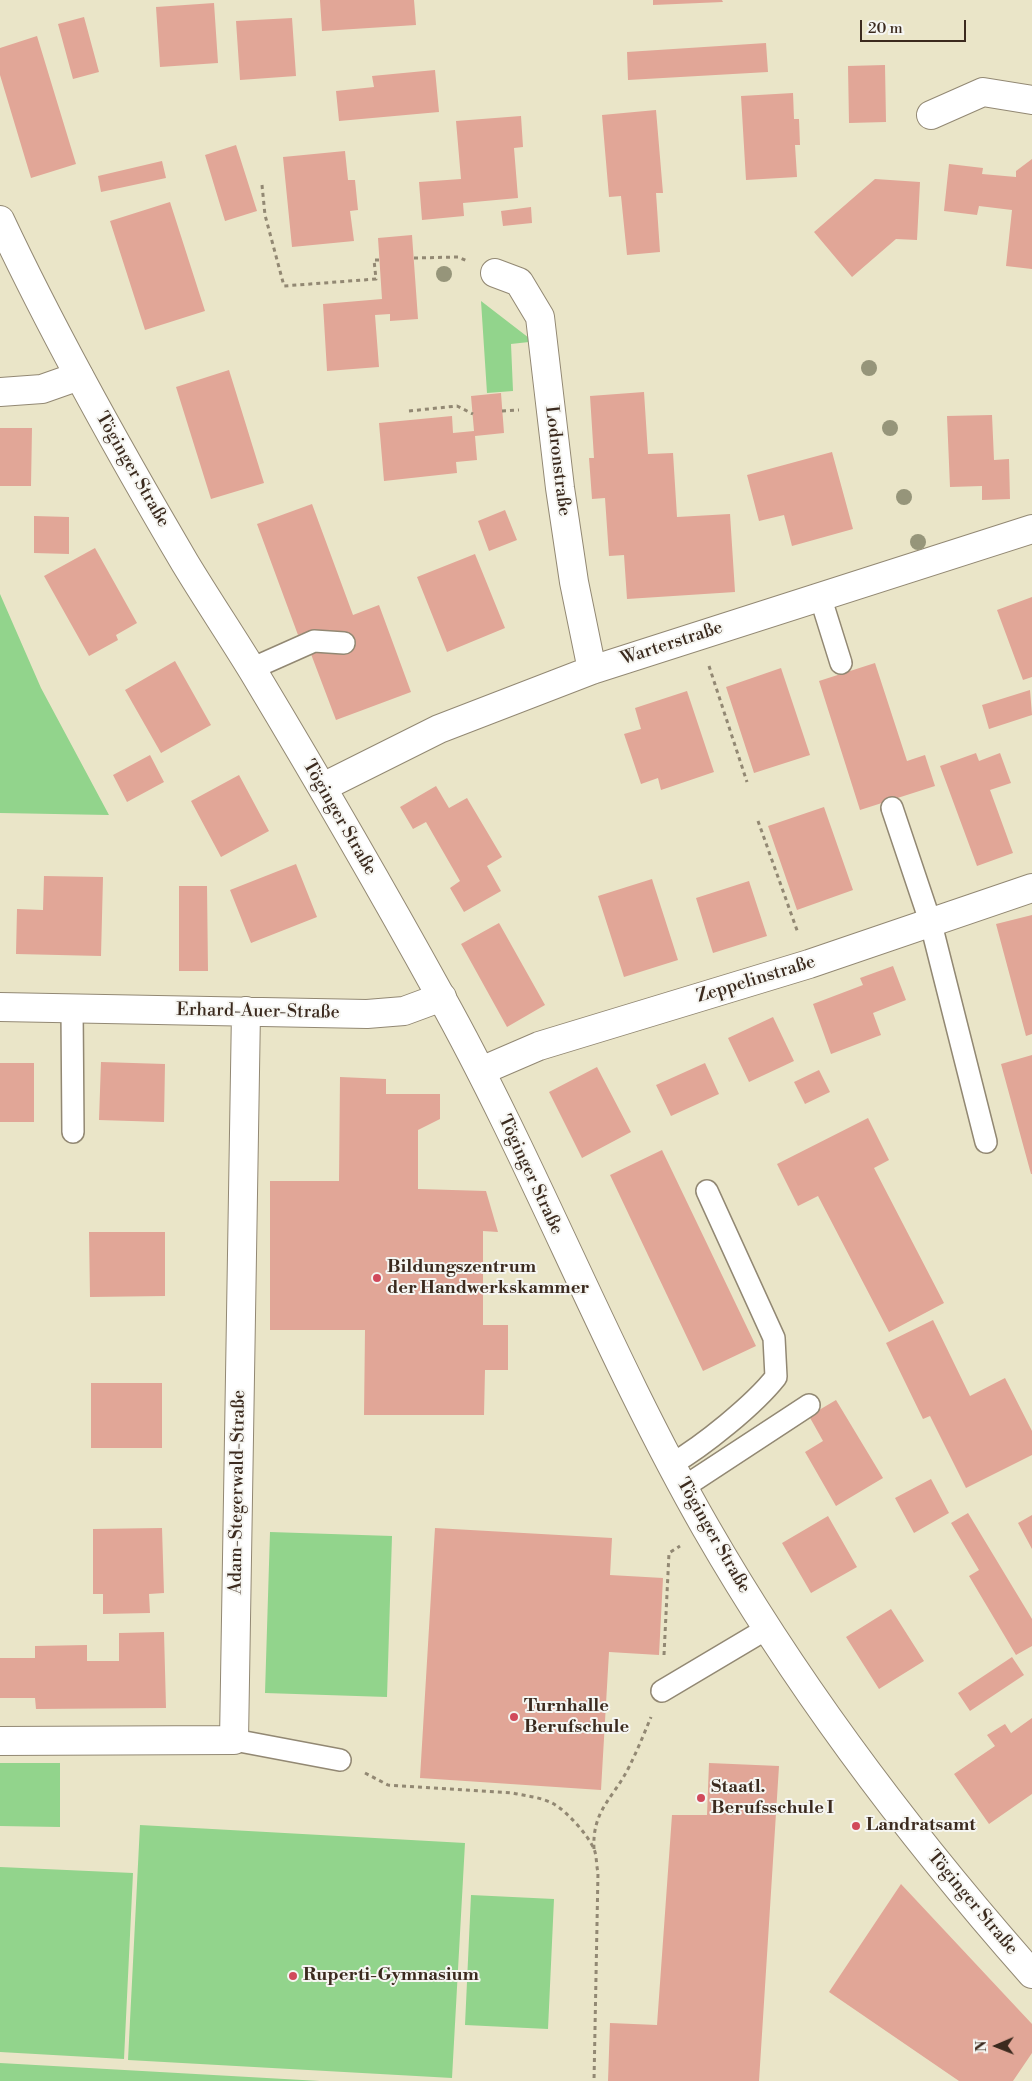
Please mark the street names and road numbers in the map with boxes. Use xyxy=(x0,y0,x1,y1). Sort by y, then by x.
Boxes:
street label: Lodronstraße xyxy=(540,405,574,517)
street label: Töginger Straße xyxy=(90,409,174,531)
street label: Warterstraße xyxy=(618,617,726,671)
street label: Töginger Straße xyxy=(297,757,381,879)
street label: Zeppelinstraße xyxy=(694,952,818,1008)
street label: Erhard-Auer-Straße xyxy=(176,1000,340,1024)
street label: Töginger Straße xyxy=(493,1112,567,1238)
street label: Adam-Stegerwald-Straße xyxy=(225,1390,251,1594)
street label: Töginger Straße xyxy=(671,1475,755,1597)
street label: Töginger Straße xyxy=(922,1846,1022,1960)

